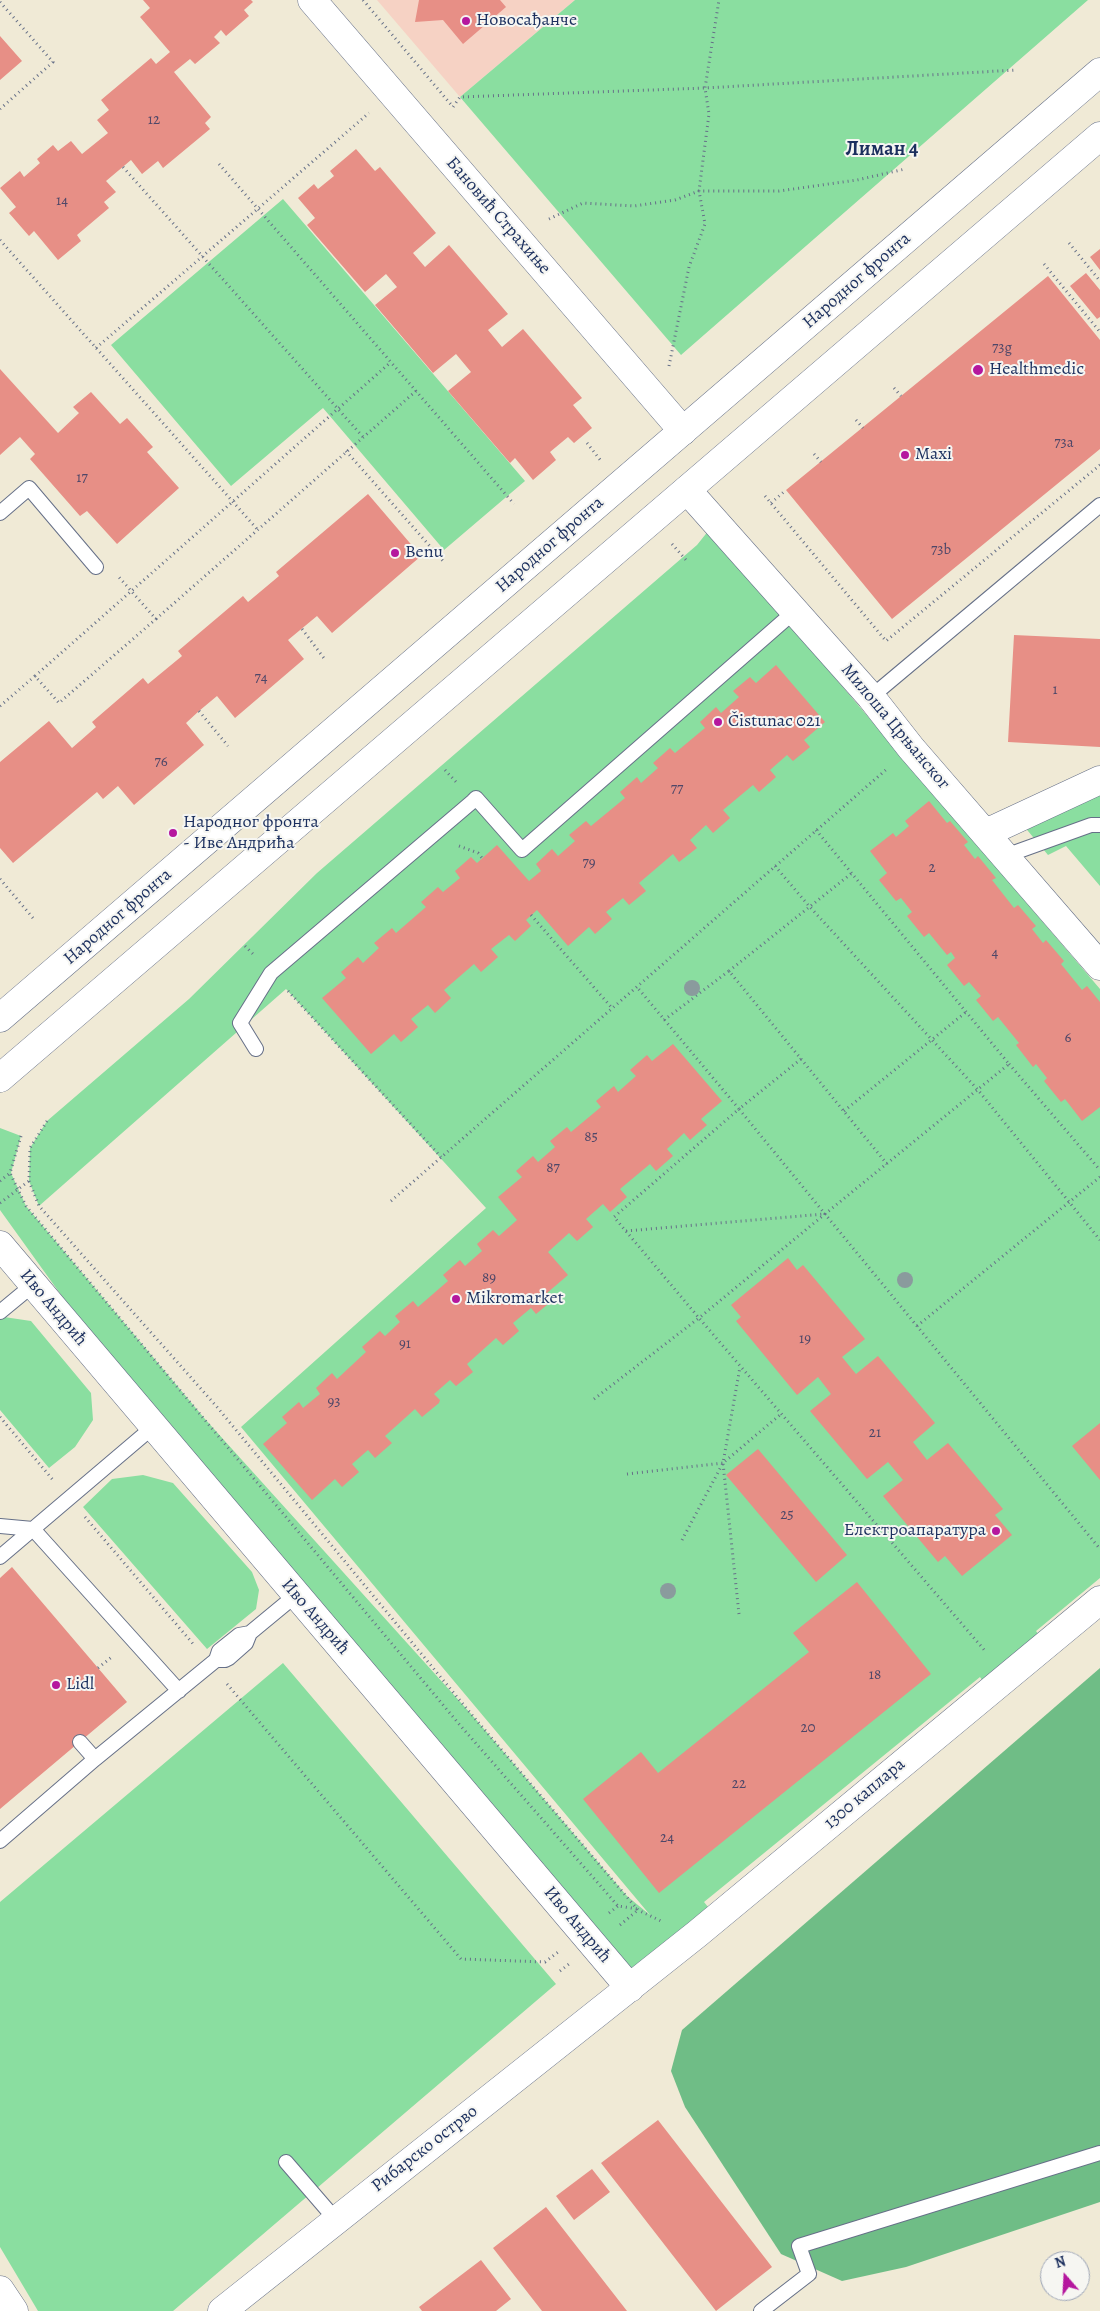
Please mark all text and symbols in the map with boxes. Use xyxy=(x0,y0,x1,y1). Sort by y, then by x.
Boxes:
place label: Новосађанче xyxy=(476,10,577,32)
marker: Новосађанче xyxy=(460,15,472,27)
house number: 12 xyxy=(148,111,160,129)
district label: Лиман 4 xyxy=(846,138,918,162)
street label: Бановић Страхиње xyxy=(441,153,555,279)
house number: 14 xyxy=(56,192,68,210)
street label: Народног фронта xyxy=(799,228,915,334)
house number: 73g xyxy=(992,339,1012,357)
place label: Healthmedic xyxy=(989,359,1084,381)
marker: Healthmedic xyxy=(971,363,985,377)
house number: 73a xyxy=(1054,434,1074,452)
place label: Maxi xyxy=(915,444,952,466)
marker: Maxi xyxy=(899,449,911,461)
house number: 17 xyxy=(76,469,88,487)
street label: Народног фронта xyxy=(492,492,608,598)
house number: 73b xyxy=(931,541,951,559)
place label: Benu xyxy=(405,542,443,564)
marker: Benu xyxy=(389,547,401,559)
street label: Милоша Црњанског xyxy=(836,660,954,794)
house number: 74 xyxy=(254,669,268,687)
house number: 1 xyxy=(1052,681,1058,699)
place label: Čistunac 021 xyxy=(728,711,821,733)
marker: Čistunac 021 xyxy=(712,716,724,728)
house number: 76 xyxy=(154,753,168,771)
house number: 77 xyxy=(671,780,683,798)
place label: Народног фронта - Иве Андрића xyxy=(183,812,319,854)
marker: Народног фронта - Иве Андрића xyxy=(167,827,179,839)
house number: 79 xyxy=(582,854,596,872)
house number: 2 xyxy=(928,859,936,877)
street label: Народног фронта xyxy=(60,864,176,970)
house number: 4 xyxy=(992,944,998,962)
house number: 6 xyxy=(1065,1029,1071,1047)
house number: 85 xyxy=(584,1128,598,1146)
house number: 87 xyxy=(546,1159,560,1177)
street label: Иво Андрић xyxy=(15,1265,91,1351)
house number: 89 xyxy=(482,1269,496,1287)
place label: Mikromarket xyxy=(466,1288,564,1310)
marker: Mikromarket xyxy=(450,1293,462,1305)
house number: 19 xyxy=(799,1330,811,1348)
house number: 91 xyxy=(399,1335,411,1353)
house number: 93 xyxy=(327,1393,341,1411)
house number: 21 xyxy=(869,1424,881,1442)
house number: 25 xyxy=(780,1506,794,1524)
place label: Електроапаратура xyxy=(844,1520,986,1542)
marker: Електроапаратура xyxy=(990,1525,1002,1537)
street label: Иво Андрић xyxy=(276,1575,354,1659)
house number: 18 xyxy=(869,1666,881,1684)
place label: Lidl xyxy=(66,1674,94,1696)
marker: Lidl xyxy=(50,1679,62,1691)
house number: 20 xyxy=(800,1719,816,1737)
street label: 1300 каплара xyxy=(820,1754,910,1834)
house number: 22 xyxy=(732,1775,746,1793)
house number: 24 xyxy=(660,1829,674,1847)
street label: Иво Андрић xyxy=(539,1882,615,1968)
street label: Рибарско острво xyxy=(368,2101,482,2197)
north arrow xyxy=(1040,2251,1090,2301)
text: N xyxy=(1052,2252,1068,2273)

